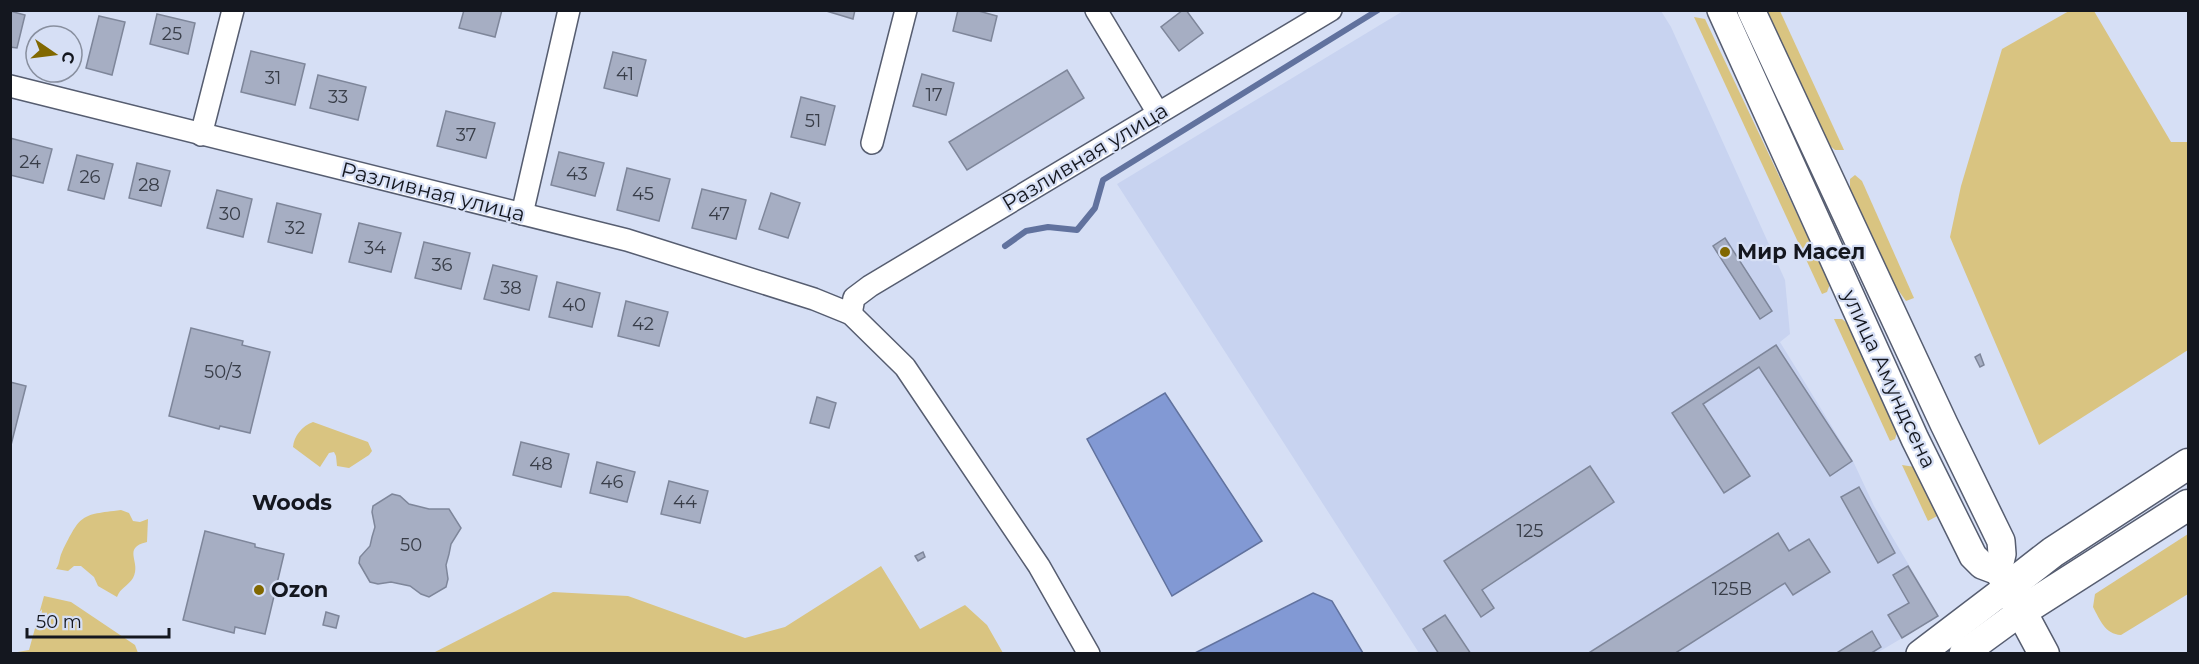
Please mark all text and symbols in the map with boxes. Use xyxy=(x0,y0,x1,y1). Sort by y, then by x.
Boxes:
house number: 25 xyxy=(162,23,182,45)
north arrow xyxy=(24,24,84,84)
text: С xyxy=(57,50,79,66)
house number: 41 xyxy=(616,63,634,85)
house number: 31 xyxy=(265,67,281,89)
house number: 17 xyxy=(925,84,943,106)
house number: 33 xyxy=(328,86,348,108)
street label: Разливная улица xyxy=(997,97,1172,216)
house number: 51 xyxy=(805,110,821,132)
house number: 37 xyxy=(456,124,476,146)
house number: 24 xyxy=(19,151,41,173)
street label: Разливная улица xyxy=(339,157,528,226)
house number: 43 xyxy=(566,163,588,185)
house number: 26 xyxy=(79,166,101,188)
house number: 28 xyxy=(138,174,160,196)
house number: 45 xyxy=(632,183,654,205)
house number: 30 xyxy=(219,203,241,225)
house number: 47 xyxy=(708,203,730,225)
house number: 32 xyxy=(285,217,305,239)
house number: 34 xyxy=(364,237,386,259)
place label: Мир Масел xyxy=(1737,239,1865,264)
marker: Мир Масел xyxy=(1718,245,1732,259)
house number: 36 xyxy=(431,254,453,276)
house number: 38 xyxy=(500,277,522,299)
street label: улица Амундсена xyxy=(1837,285,1942,472)
house number: 40 xyxy=(562,294,586,316)
house number: 42 xyxy=(632,313,654,335)
house number: 50/3 xyxy=(204,361,242,383)
house number: 48 xyxy=(529,453,553,475)
house number: 46 xyxy=(601,471,623,493)
district label: Woods xyxy=(252,489,332,516)
house number: 44 xyxy=(673,491,697,513)
house number: 125 xyxy=(1517,520,1543,542)
house number: 50 xyxy=(400,534,422,556)
place label: Ozon xyxy=(271,577,328,602)
house number: 125В xyxy=(1712,578,1752,600)
marker: Ozon xyxy=(252,583,266,597)
scale bar xyxy=(27,601,170,639)
text: 50 m xyxy=(36,611,82,633)

